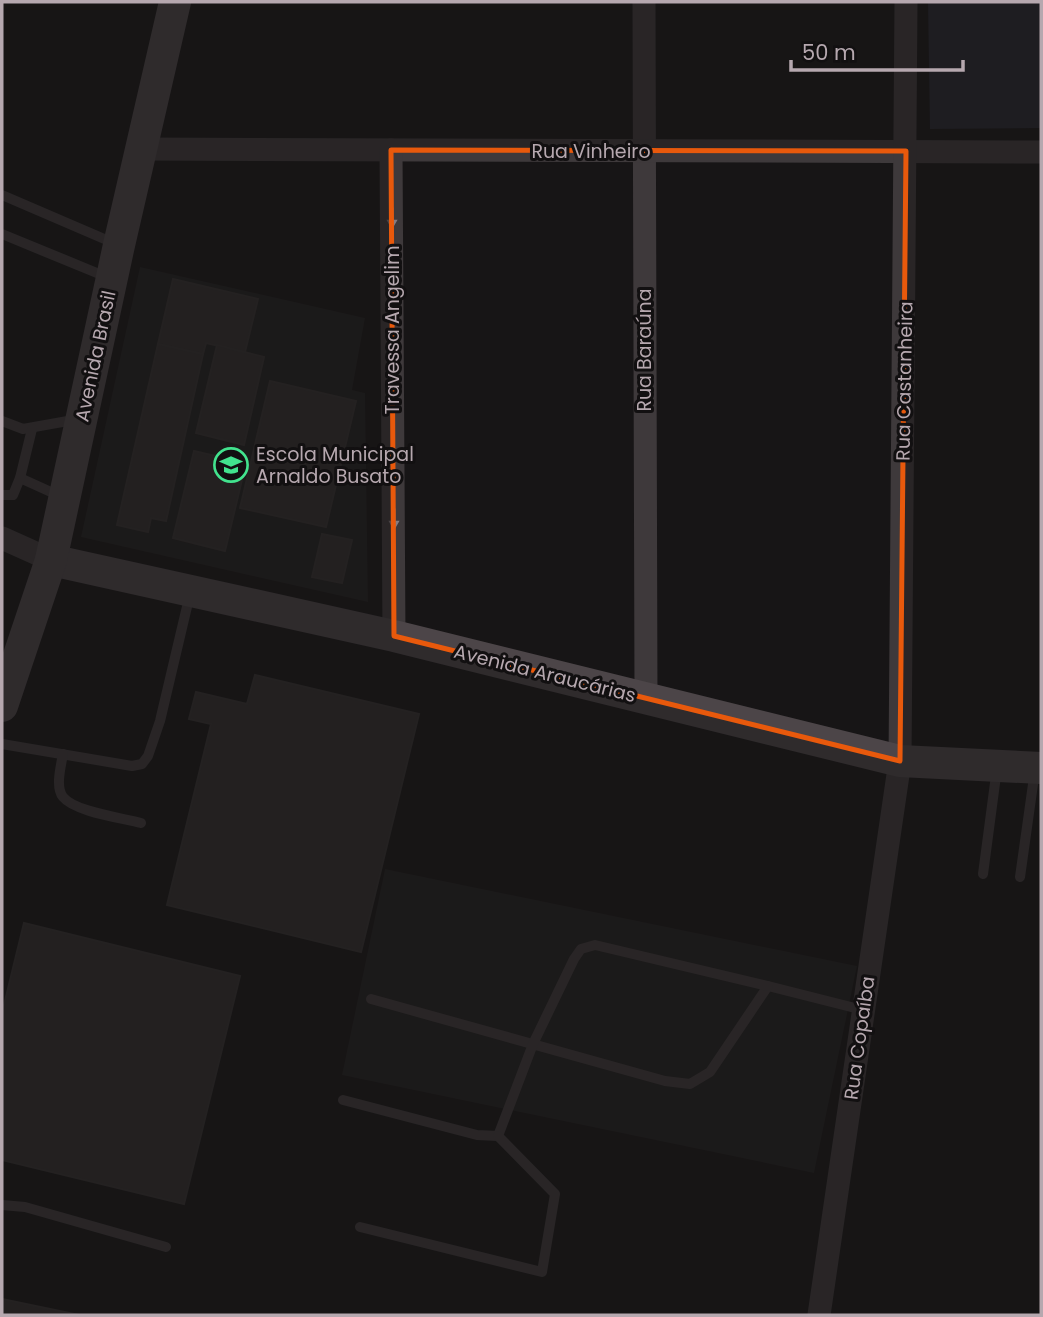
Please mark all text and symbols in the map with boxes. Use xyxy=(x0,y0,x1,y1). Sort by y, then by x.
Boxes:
scale bar xyxy=(791,28,962,72)
text: 50 m xyxy=(802,38,856,67)
street label: Rua Vinheiro xyxy=(531,138,651,165)
one-way arrow xyxy=(386,207,398,229)
street label: Travessa Angelim xyxy=(379,246,406,414)
street label: Avenida Brasil xyxy=(68,288,123,424)
street label: Rua Baraúna xyxy=(631,288,658,412)
street label: Rua Castanheira xyxy=(890,301,919,461)
place label: Escola Municipal Arnaldo Busato xyxy=(256,441,414,490)
school or university icon: Escola Municipal Arnaldo Busato xyxy=(212,446,250,484)
one-way arrow xyxy=(388,508,399,530)
street label: Avenida Araucárias xyxy=(451,638,639,709)
street label: Rua Copaíba xyxy=(837,975,882,1102)

